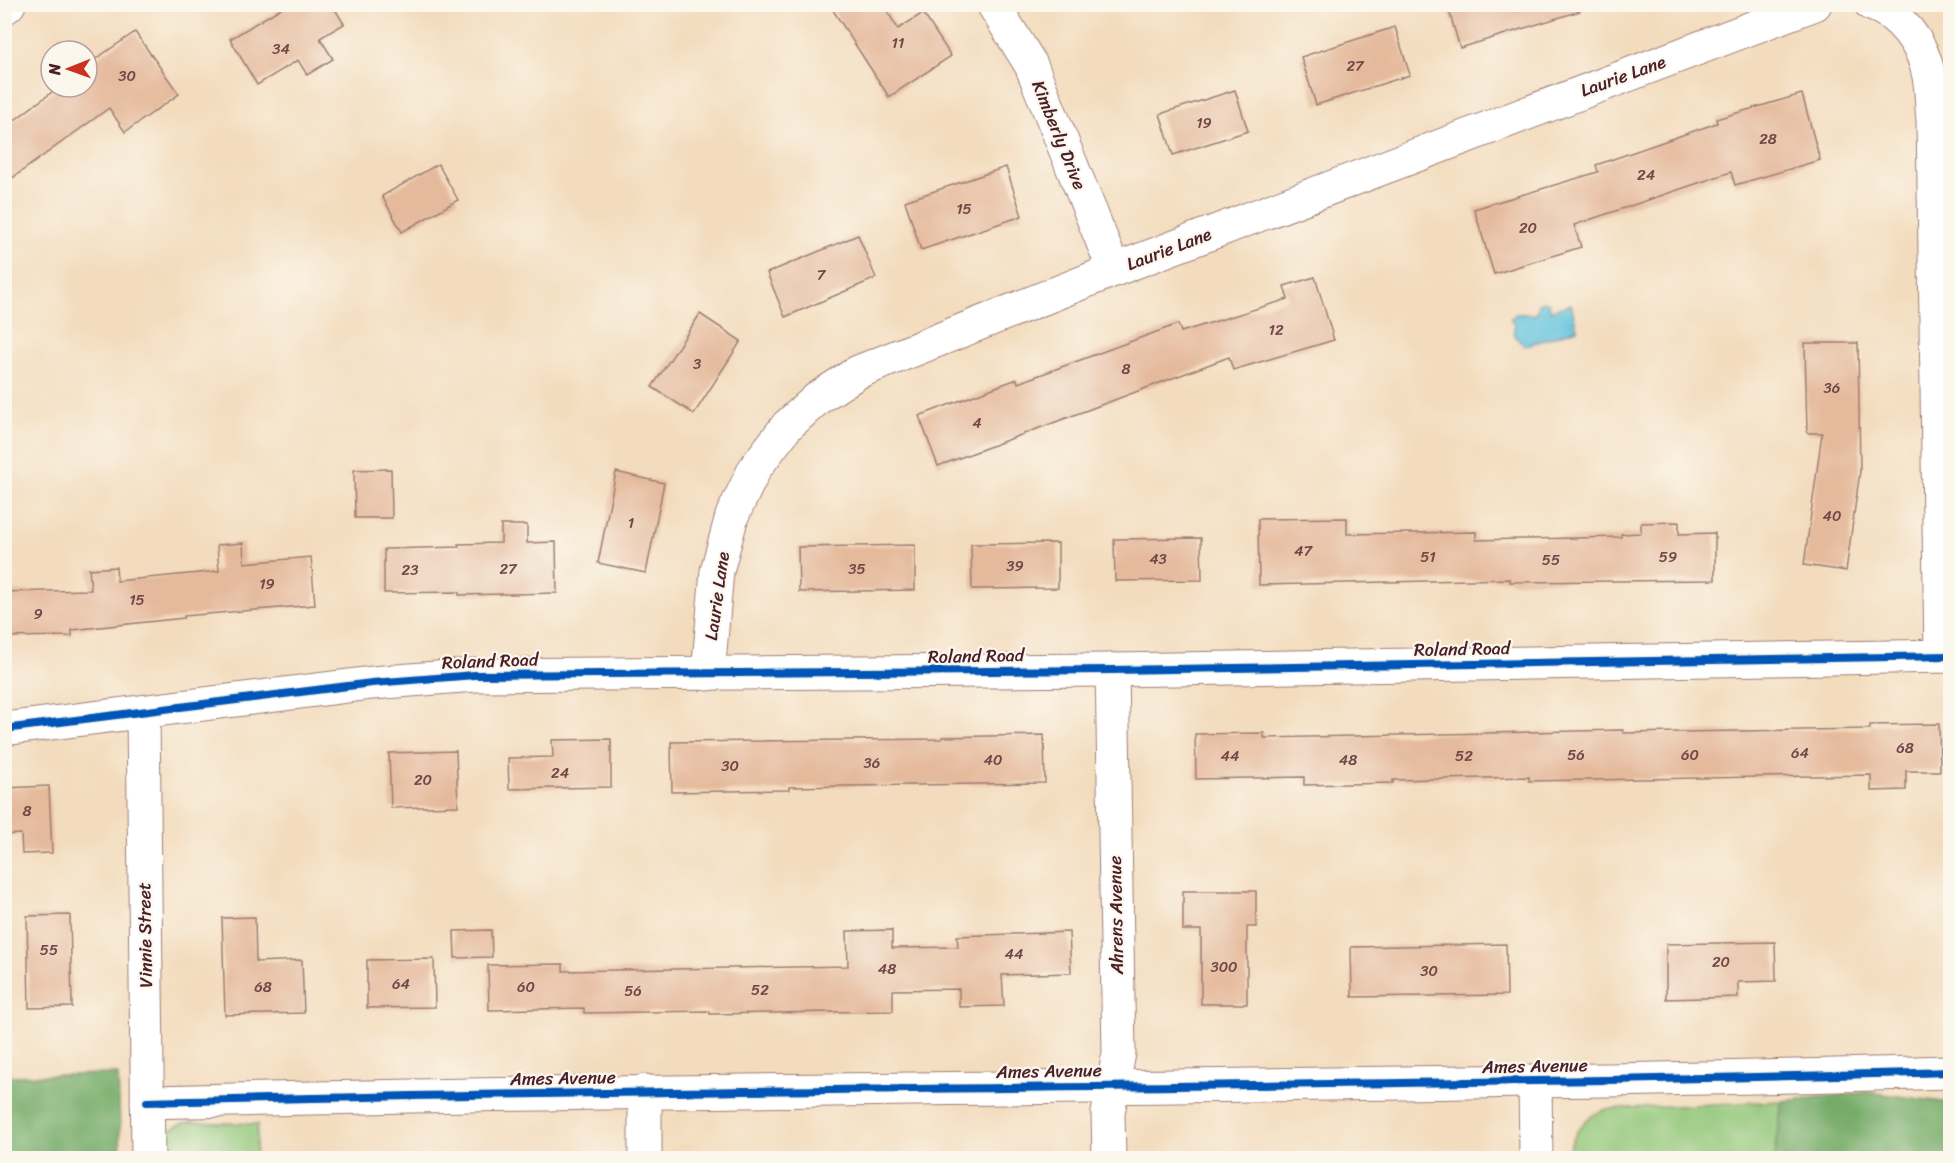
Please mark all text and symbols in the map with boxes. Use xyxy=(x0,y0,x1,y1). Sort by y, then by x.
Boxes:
house number: 11 xyxy=(892,30,904,56)
house number: 34 xyxy=(272,36,290,62)
north arrow xyxy=(39,39,99,99)
street label: Laurie Lane xyxy=(1576,46,1671,106)
house number: 27 xyxy=(1346,53,1365,79)
text: N xyxy=(40,63,69,76)
house number: 30 xyxy=(118,63,136,89)
street label: Kimberly Drive xyxy=(1022,75,1096,195)
house number: 19 xyxy=(1196,110,1212,136)
house number: 28 xyxy=(1759,126,1777,152)
house number: 24 xyxy=(1637,162,1655,188)
house number: 15 xyxy=(956,196,972,222)
house number: 20 xyxy=(1519,215,1537,241)
street label: Laurie Lane xyxy=(1122,218,1217,280)
house number: 7 xyxy=(817,262,827,288)
house number: 12 xyxy=(1268,317,1284,343)
house number: 3 xyxy=(693,351,701,377)
house number: 8 xyxy=(1121,356,1131,382)
house number: 36 xyxy=(1824,375,1840,401)
house number: 4 xyxy=(972,410,982,436)
house number: 40 xyxy=(1823,503,1841,529)
house number: 1 xyxy=(628,510,634,536)
house number: 47 xyxy=(1294,538,1313,564)
house number: 51 xyxy=(1420,544,1436,570)
house number: 59 xyxy=(1659,544,1677,570)
house number: 43 xyxy=(1149,546,1167,572)
house number: 55 xyxy=(1542,547,1560,573)
street label: Laurie Lane xyxy=(695,549,739,642)
house number: 39 xyxy=(1006,553,1024,579)
house number: 27 xyxy=(499,556,518,582)
house number: 35 xyxy=(848,556,866,582)
house number: 23 xyxy=(402,557,418,583)
house number: 19 xyxy=(259,571,275,597)
house number: 15 xyxy=(129,587,145,613)
house number: 9 xyxy=(33,601,43,627)
street label: Roland Road xyxy=(1413,632,1512,666)
street label: Roland Road xyxy=(927,639,1026,673)
street label: Roland Road xyxy=(441,643,540,679)
house number: 68 xyxy=(1896,735,1914,761)
house number: 64 xyxy=(1791,740,1809,766)
house number: 56 xyxy=(1567,742,1585,768)
house number: 60 xyxy=(1681,742,1699,768)
house number: 44 xyxy=(1221,743,1239,769)
house number: 52 xyxy=(1455,743,1473,769)
house number: 40 xyxy=(984,747,1002,773)
house number: 48 xyxy=(1339,747,1357,773)
house number: 36 xyxy=(864,750,880,776)
house number: 30 xyxy=(721,753,739,779)
house number: 24 xyxy=(551,760,569,786)
house number: 20 xyxy=(414,767,432,793)
house number: 8 xyxy=(22,798,32,824)
street label: Ahrens Avenue xyxy=(1099,855,1133,976)
street label: Vinnie Street xyxy=(128,882,162,988)
house number: 55 xyxy=(40,937,58,963)
house number: 44 xyxy=(1005,941,1023,967)
house number: 20 xyxy=(1712,949,1730,975)
house number: 300 xyxy=(1210,954,1238,980)
house number: 48 xyxy=(878,956,896,982)
house number: 30 xyxy=(1420,958,1438,984)
house number: 64 xyxy=(392,971,410,997)
house number: 68 xyxy=(254,974,272,1000)
house number: 60 xyxy=(517,974,535,1000)
house number: 52 xyxy=(751,977,769,1003)
house number: 56 xyxy=(624,978,642,1004)
street label: Ames Avenue xyxy=(1481,1049,1588,1083)
street label: Ames Avenue xyxy=(995,1054,1102,1088)
street label: Ames Avenue xyxy=(509,1061,616,1095)

